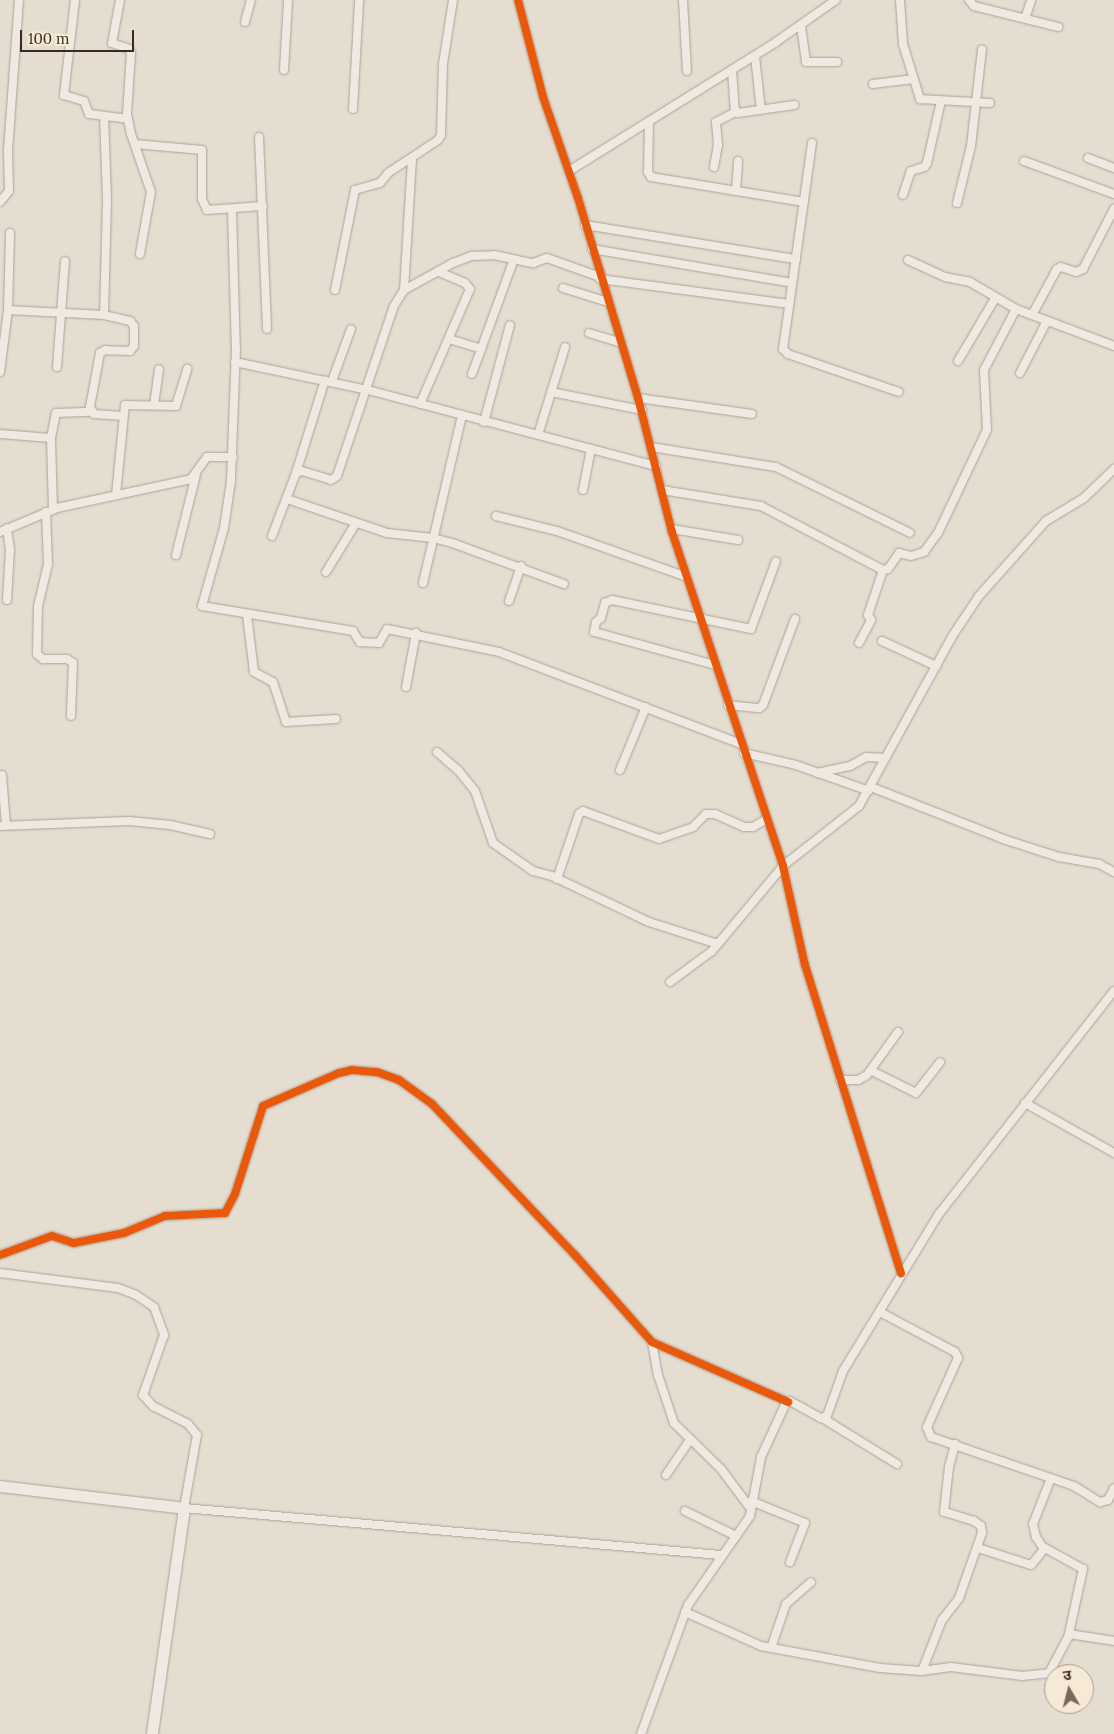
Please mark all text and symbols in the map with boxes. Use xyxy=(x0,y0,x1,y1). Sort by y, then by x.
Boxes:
scale bar xyxy=(22,20,136,52)
text: 100 m xyxy=(28,29,69,48)
north arrow xyxy=(1044,1664,1094,1714)
text: उ xyxy=(1062,1666,1072,1685)

